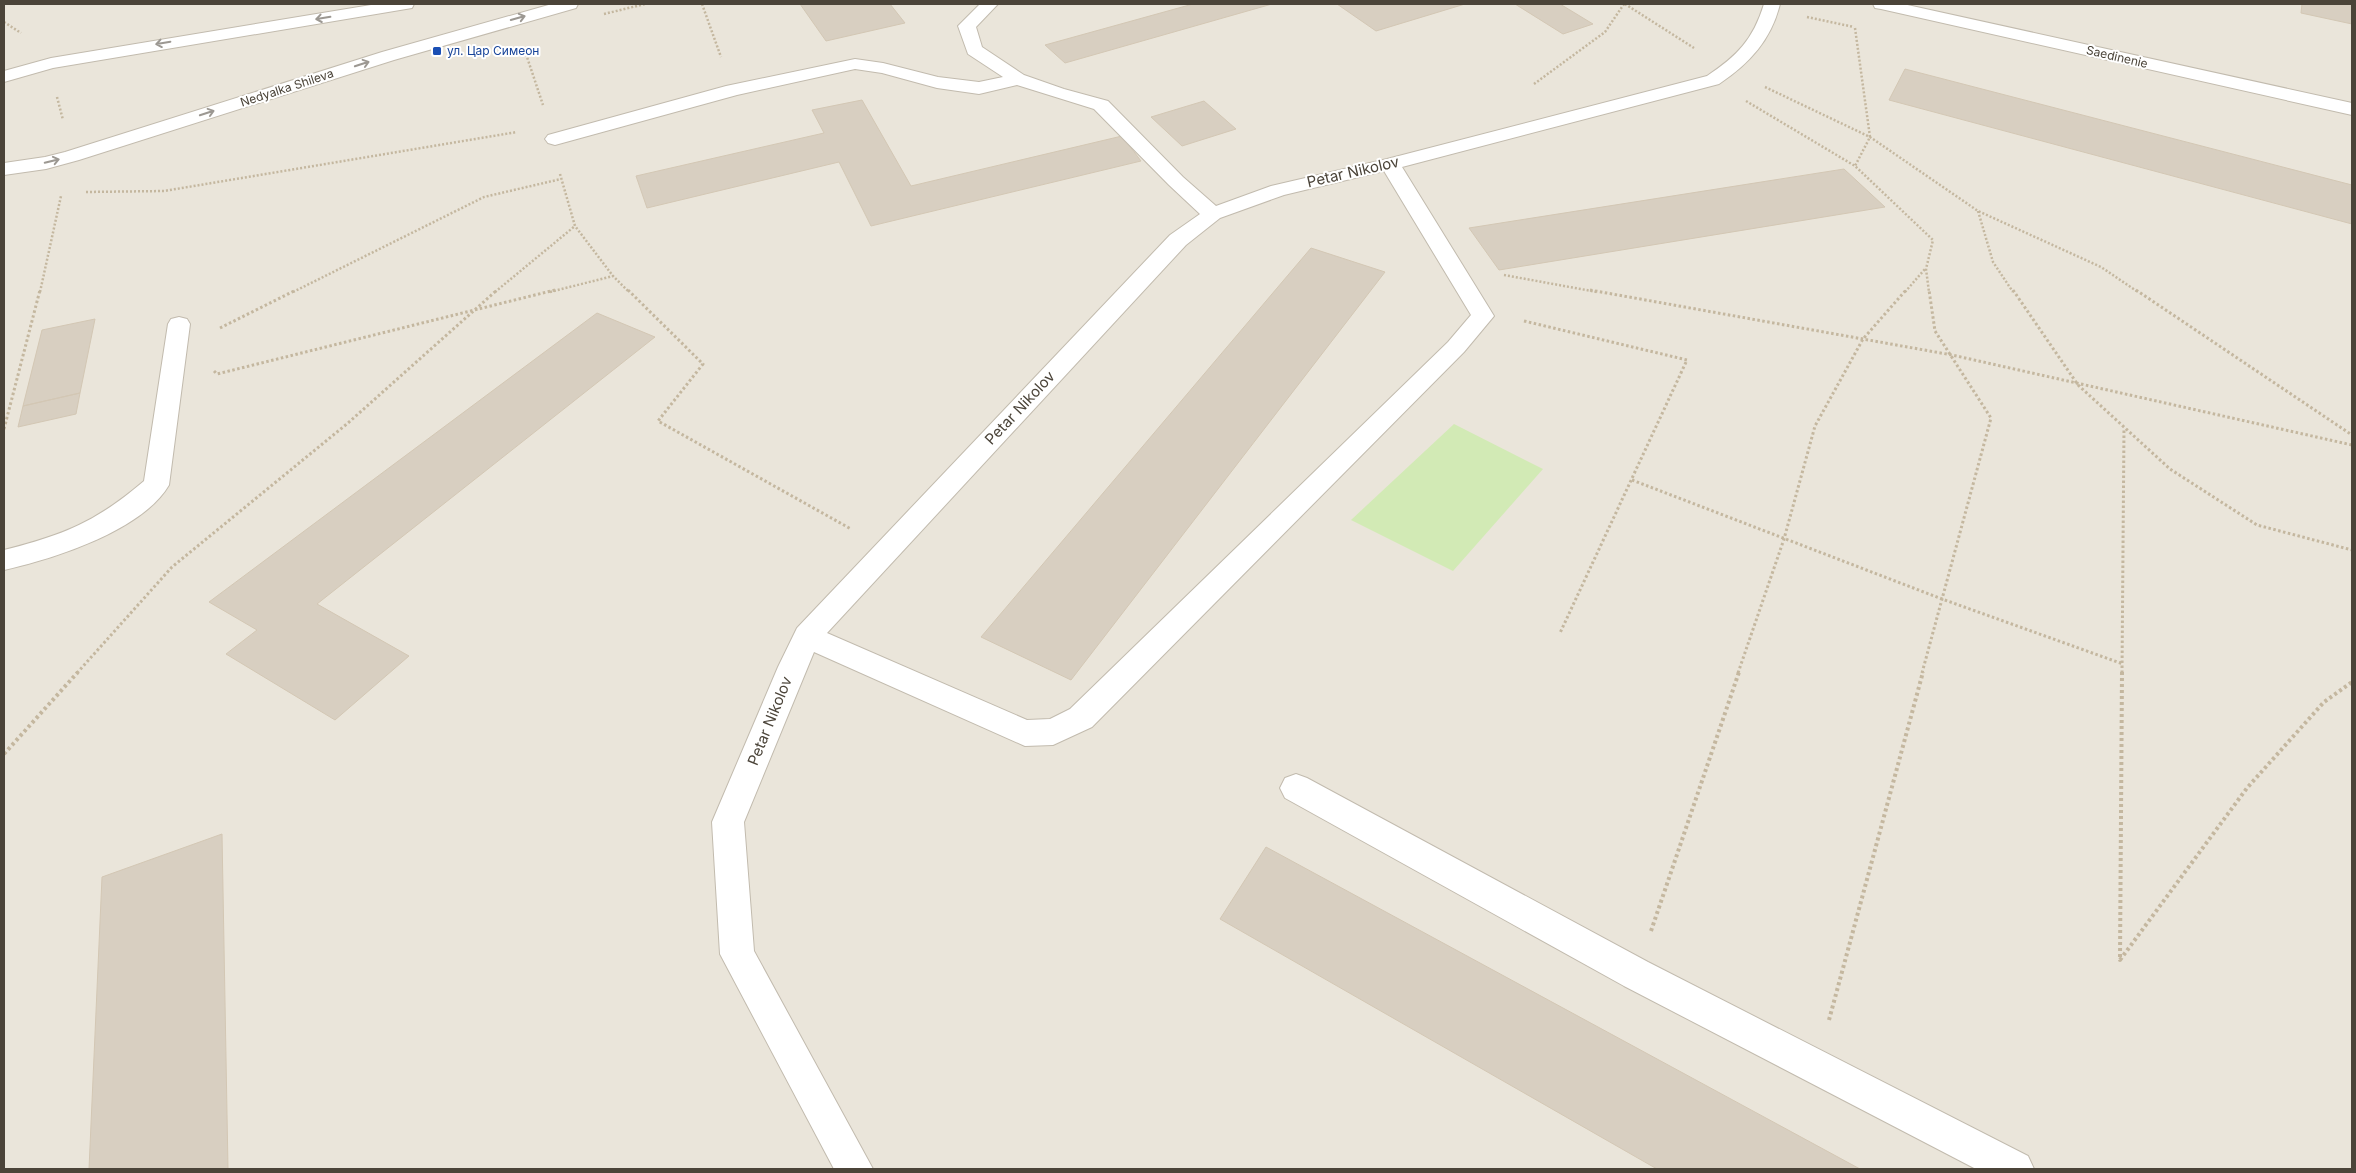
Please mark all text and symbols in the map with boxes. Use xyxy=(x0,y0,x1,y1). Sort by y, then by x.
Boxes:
one-way arrow xyxy=(316,13,332,23)
one-way arrow xyxy=(509,13,525,23)
one-way arrow xyxy=(155,39,171,49)
street label: Saedinenie xyxy=(2085,42,2149,71)
place label: ул. Цар Симеон xyxy=(447,43,539,58)
marker: ул. Цар Симеон xyxy=(431,45,443,57)
one-way arrow xyxy=(354,59,370,69)
street label: Nedyalka Shileva xyxy=(238,65,335,110)
one-way arrow xyxy=(199,108,215,118)
street label: Petar Nikolov xyxy=(1305,152,1401,191)
one-way arrow xyxy=(43,156,59,166)
street label: Petar Nikolov xyxy=(981,366,1059,449)
street label: Petar Nikolov xyxy=(743,673,796,768)

